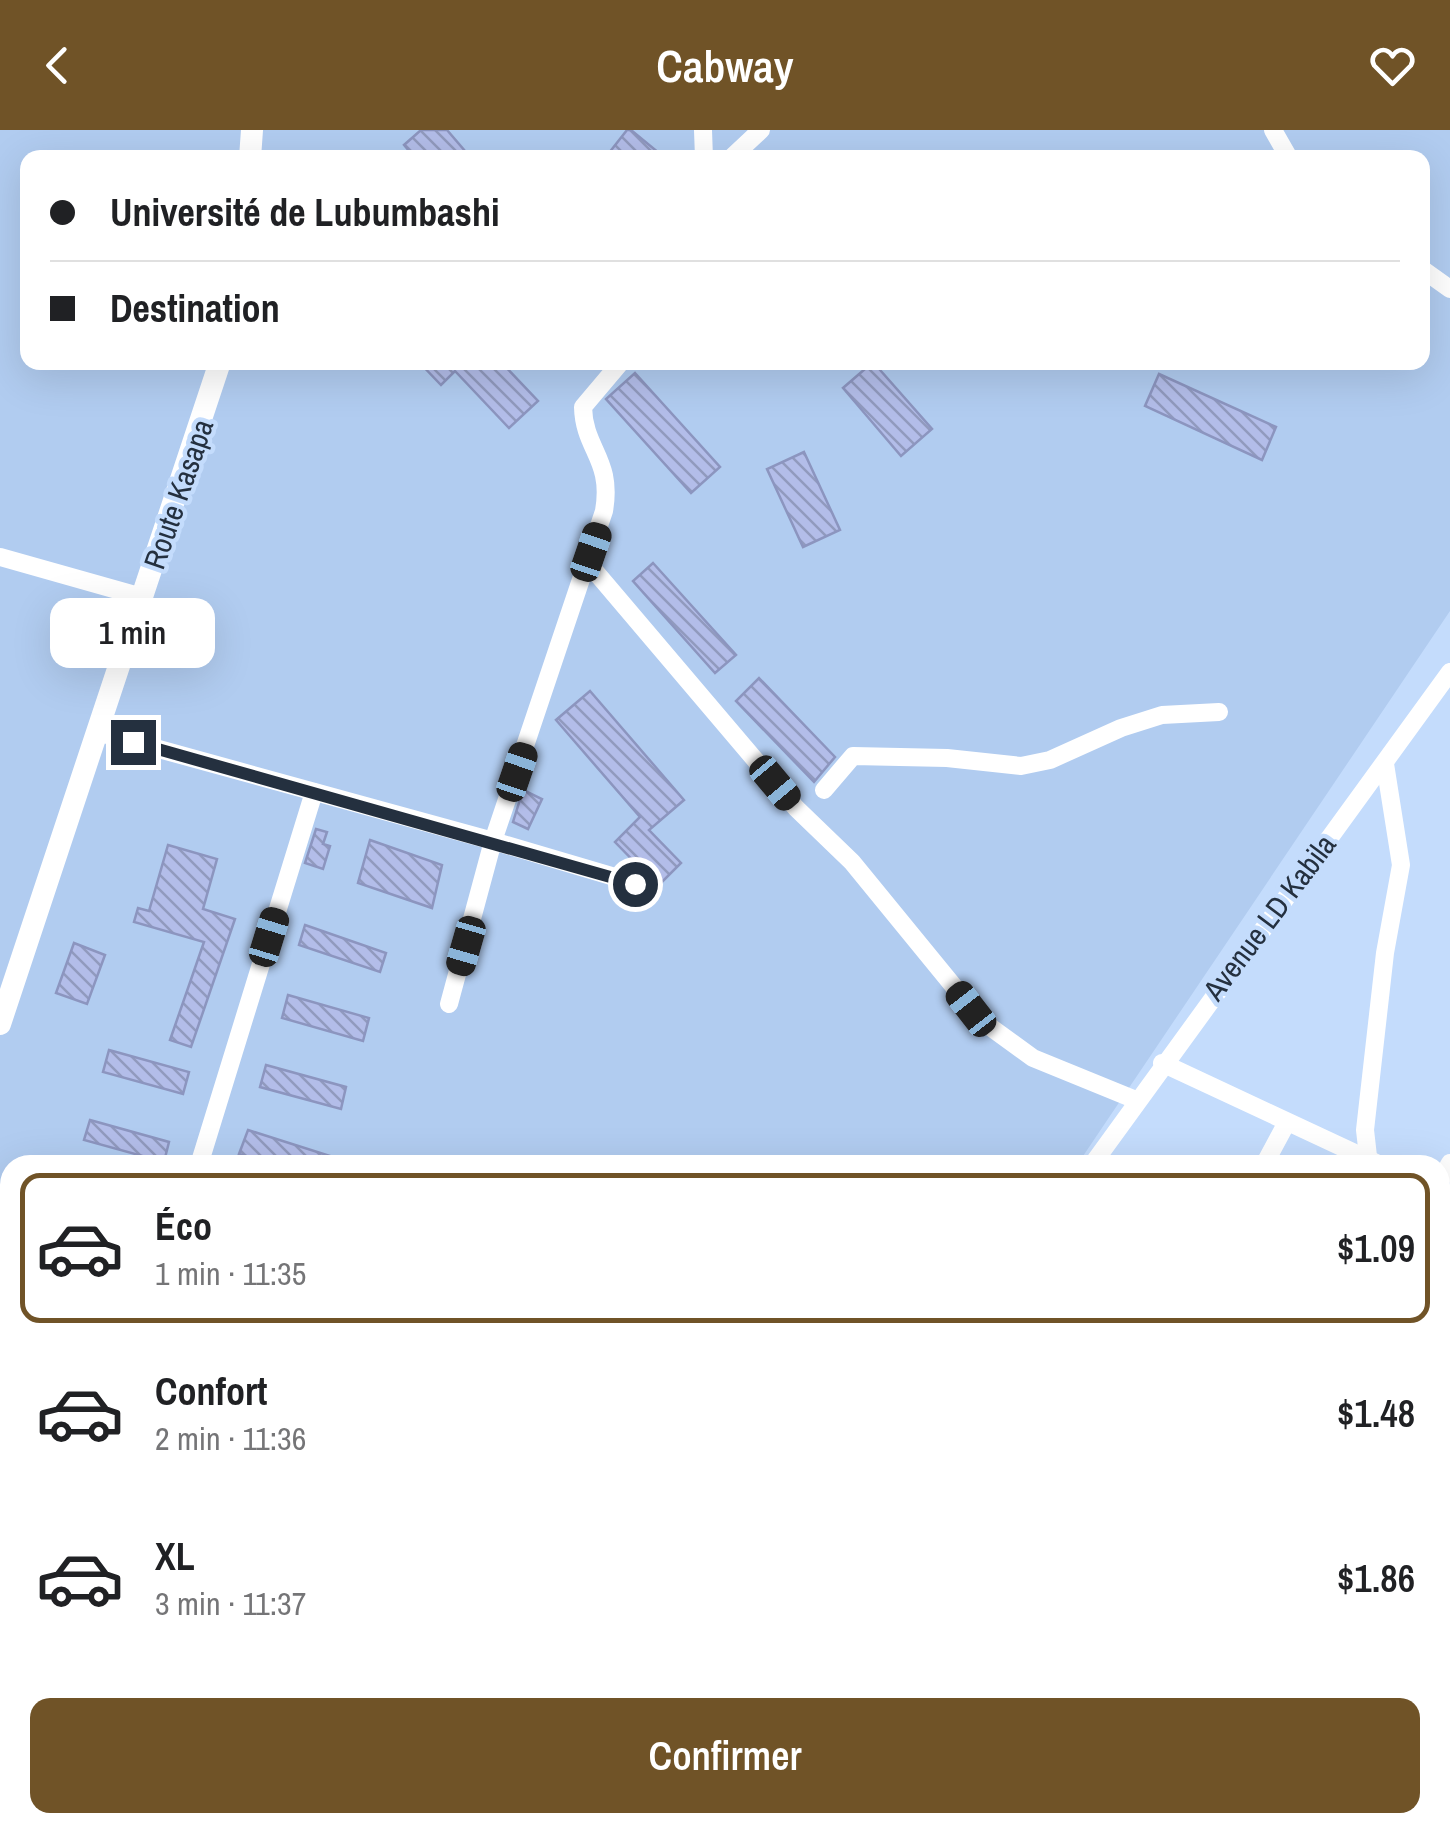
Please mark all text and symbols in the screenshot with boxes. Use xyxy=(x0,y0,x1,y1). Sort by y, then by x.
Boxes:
text: Cabway xyxy=(656,35,794,96)
icon: back xyxy=(30,38,85,93)
icon: heart xyxy=(1365,38,1420,93)
text: Université de Lubumbashi xyxy=(110,187,500,238)
text: Destination xyxy=(110,283,280,334)
street label: Route Kasapa xyxy=(134,413,222,574)
car xyxy=(567,519,615,585)
callout: 1 min xyxy=(51,597,216,667)
text: 1 min xyxy=(99,611,166,654)
route end xyxy=(111,720,156,765)
car xyxy=(493,739,541,805)
car xyxy=(744,750,806,816)
street label: Avenue LD Kabila xyxy=(1193,826,1345,1009)
route start xyxy=(613,862,658,907)
car xyxy=(246,904,292,970)
car xyxy=(443,913,489,979)
car xyxy=(941,976,1001,1042)
text: Éco xyxy=(155,1201,212,1252)
icon: car xyxy=(35,1203,125,1293)
text: $1.09 xyxy=(1337,1223,1415,1274)
text: 1 min · 11:35 xyxy=(155,1252,306,1295)
text: Confort xyxy=(155,1366,267,1417)
icon: car xyxy=(35,1368,125,1458)
text: $1.48 xyxy=(1337,1388,1415,1439)
text: 2 min · 11:36 xyxy=(155,1417,306,1460)
text: XL xyxy=(155,1531,195,1582)
icon: car xyxy=(35,1533,125,1623)
text: $1.86 xyxy=(1337,1553,1415,1604)
text: 3 min · 11:37 xyxy=(155,1582,306,1625)
button: Confirmer xyxy=(30,1698,1420,1813)

